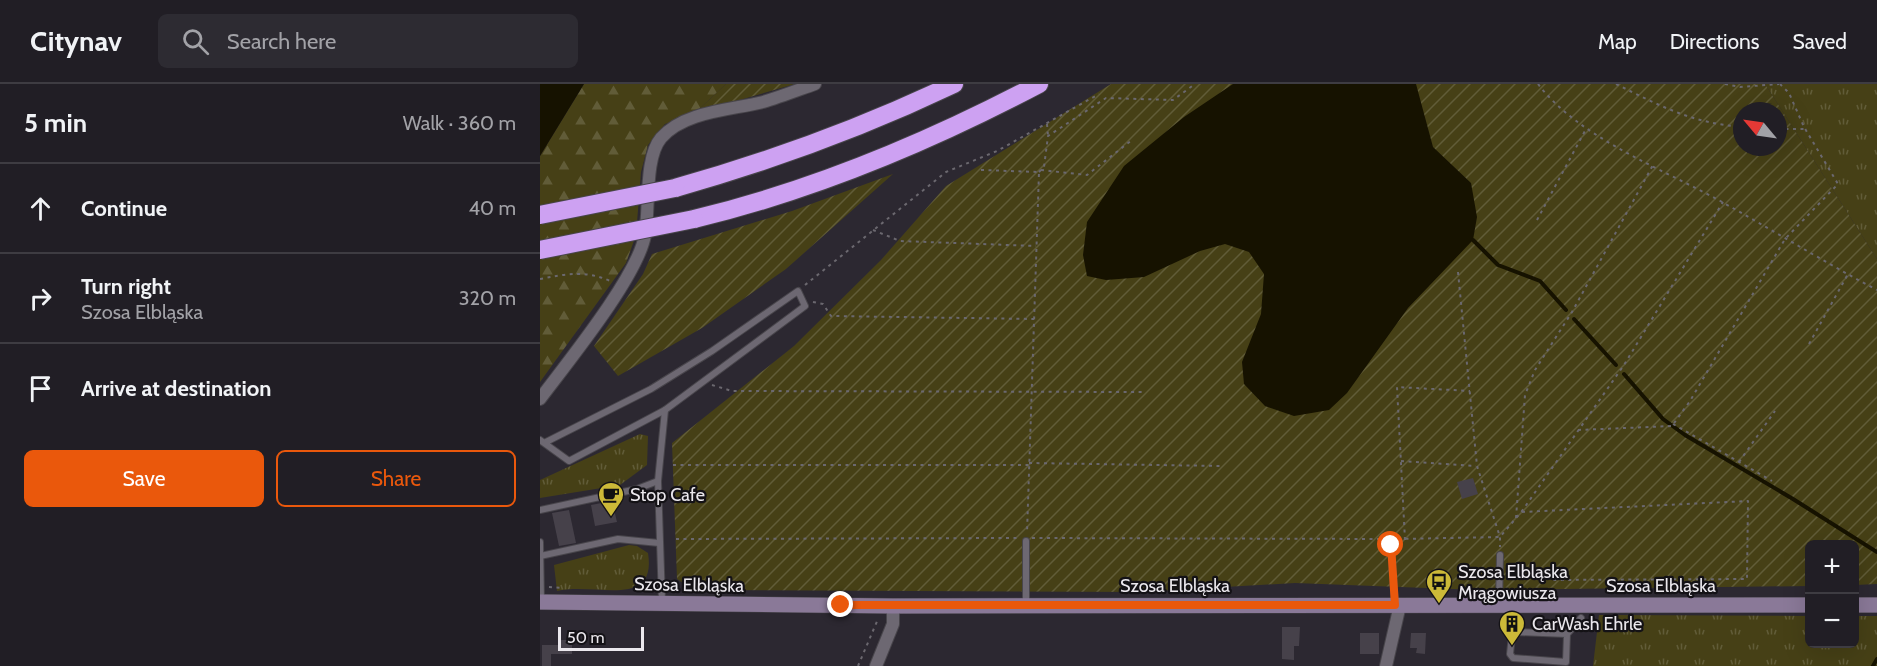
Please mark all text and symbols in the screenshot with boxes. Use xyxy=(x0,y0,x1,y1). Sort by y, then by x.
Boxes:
search box xyxy=(158,14,578,68)
text: Citynav xyxy=(30,24,122,58)
icon: search xyxy=(179,25,212,58)
text: Search here xyxy=(227,28,336,55)
text: Map xyxy=(1598,29,1637,54)
text: Directions xyxy=(1670,29,1759,54)
text: Saved xyxy=(1792,29,1847,54)
north arrow xyxy=(1733,102,1787,156)
text: 5 min xyxy=(24,107,87,139)
text: Walk · 360 m xyxy=(403,111,516,135)
icon: ahead xyxy=(24,192,57,225)
text: Continue xyxy=(81,195,167,222)
text: 40 m xyxy=(468,196,516,220)
text: Turn right xyxy=(81,273,171,300)
icon: right xyxy=(24,282,57,315)
text: 320 m xyxy=(459,286,516,310)
text: Szosa Elbląska xyxy=(81,300,203,324)
icon: arrive xyxy=(24,372,57,405)
text: Arrive at destination xyxy=(81,375,271,402)
button: Save xyxy=(24,450,264,507)
button: Share xyxy=(276,450,516,507)
cafe icon: Stop Cafe xyxy=(596,480,626,518)
place label: Stop Cafe xyxy=(630,484,705,506)
route start xyxy=(1377,531,1403,557)
map controls xyxy=(1805,540,1859,648)
button: + xyxy=(1805,540,1859,594)
place label: Szosa Elbląska Mrągowiusza xyxy=(1458,561,1568,604)
bus stop icon: Szosa Elbląska Mrągowiusza xyxy=(1424,567,1454,605)
street label: Szosa Elbląska xyxy=(634,573,744,597)
street label: Szosa Elbląska xyxy=(1120,575,1230,597)
street label: Szosa Elbląska xyxy=(1606,575,1716,597)
route end xyxy=(827,591,853,617)
button: − xyxy=(1805,594,1859,648)
building icon: CarWash Ehrle xyxy=(1497,609,1527,647)
place label: CarWash Ehrle xyxy=(1532,613,1642,635)
scale bar xyxy=(558,624,644,652)
text: 50 m xyxy=(567,628,604,647)

